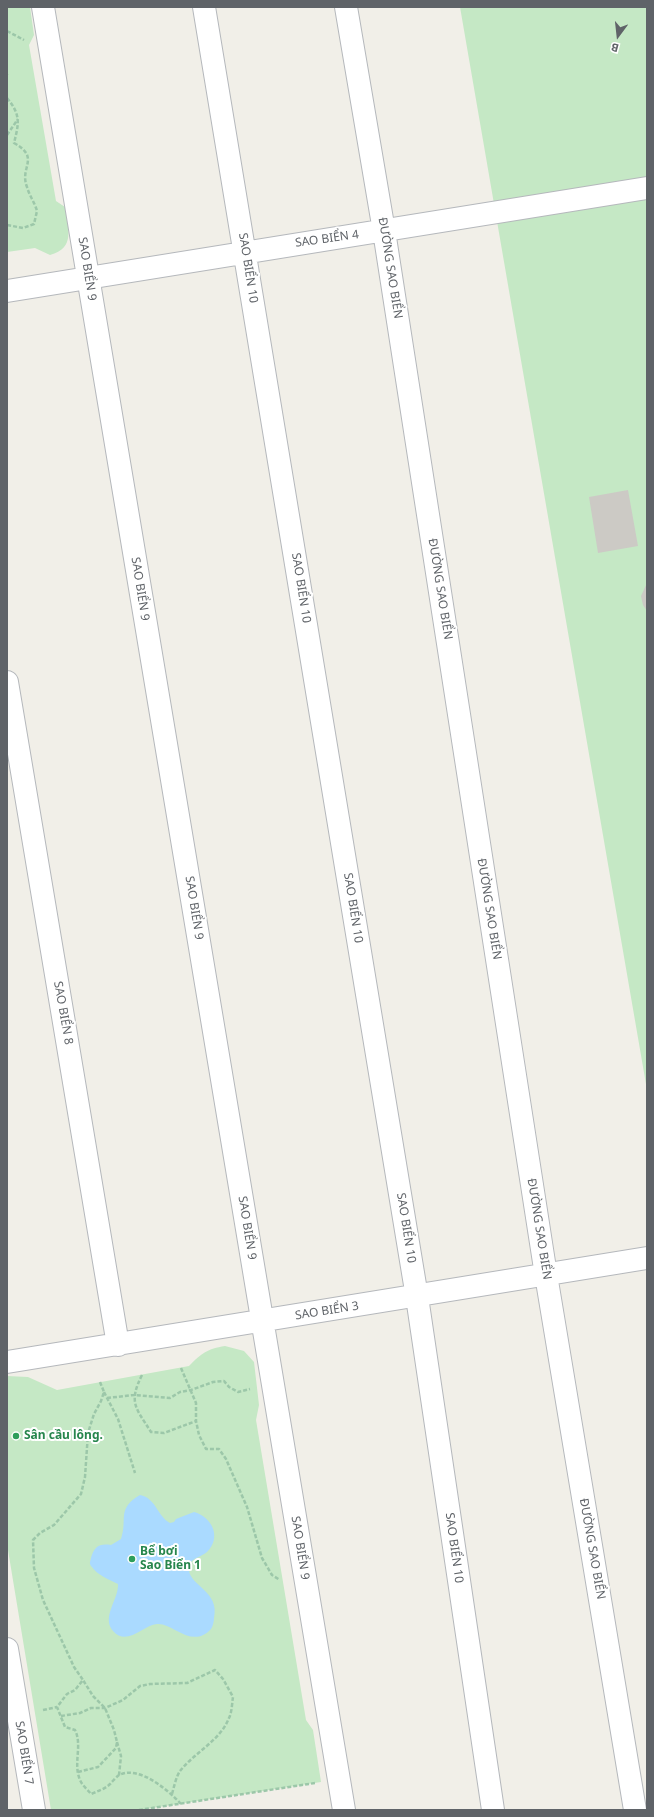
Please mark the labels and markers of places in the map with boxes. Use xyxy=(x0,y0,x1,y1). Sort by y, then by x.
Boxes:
place label: Sân cầu lông. xyxy=(24,1429,103,1443)
marker: Sân cầu lông. xyxy=(11,1431,21,1441)
place label: Bể bơi Sao Biển 1 xyxy=(140,1545,201,1573)
marker: Bể bơi Sao Biển 1 xyxy=(127,1554,137,1564)

